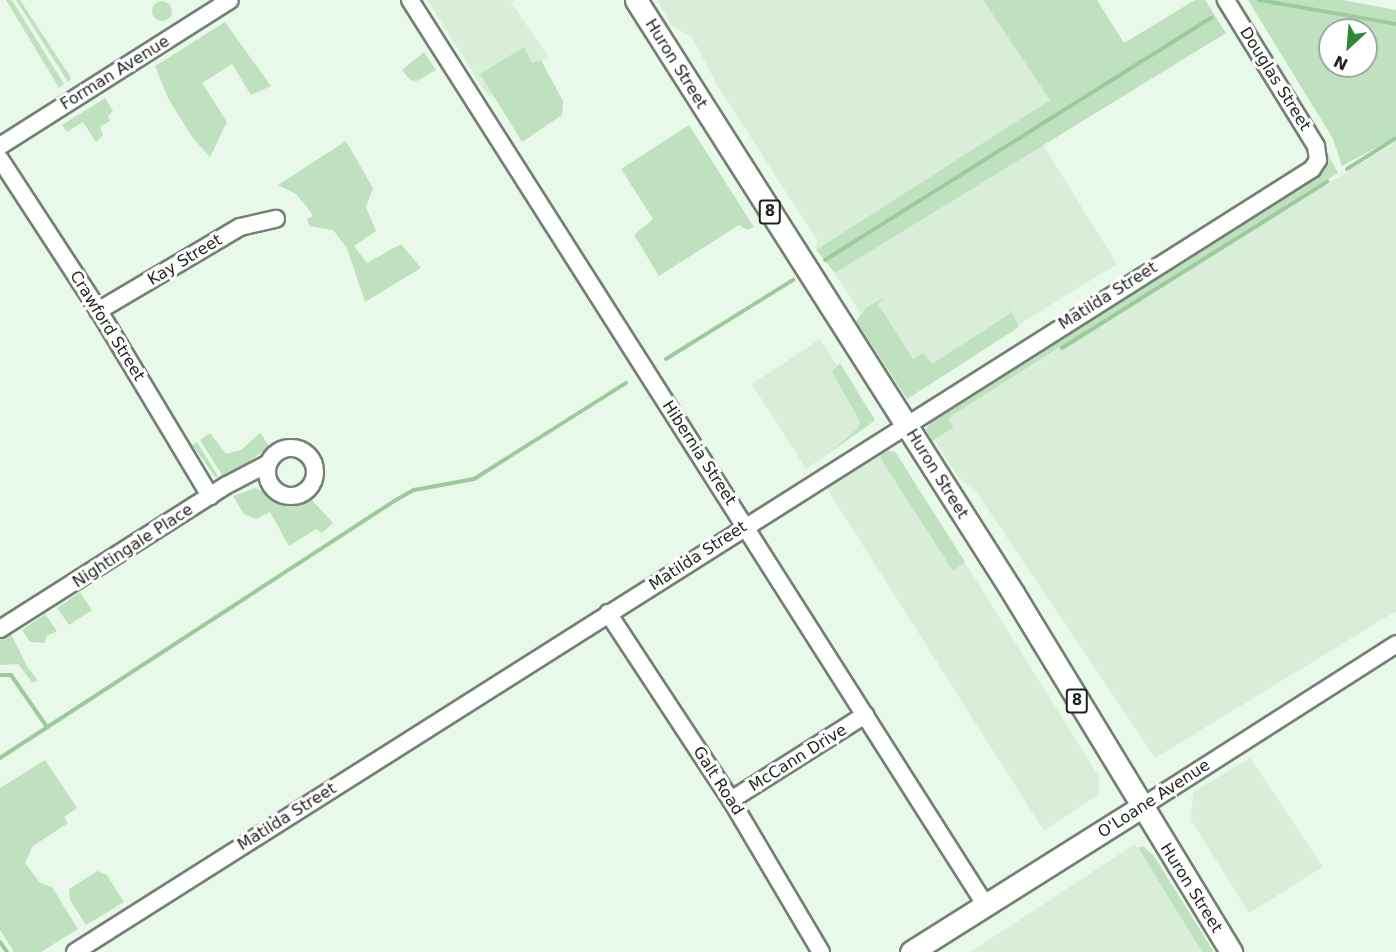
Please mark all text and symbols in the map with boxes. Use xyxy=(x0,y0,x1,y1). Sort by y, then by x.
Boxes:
street label: Huron Street xyxy=(641,16,711,112)
north arrow xyxy=(1318,18,1378,78)
street label: Douglas Street xyxy=(1235,24,1315,134)
street label: Forman Avenue xyxy=(57,32,173,114)
text: N xyxy=(1331,51,1351,74)
road number: 8 xyxy=(758,200,782,224)
street label: Kay Street xyxy=(144,230,226,290)
street label: Matilda Street xyxy=(1055,258,1161,334)
street label: Crawford Street xyxy=(65,267,149,385)
street label: Hibernia Street xyxy=(658,397,740,509)
street label: Huron Street xyxy=(902,426,972,522)
street label: Nightingale Place xyxy=(69,500,197,592)
street label: Matilda Street xyxy=(646,517,750,595)
road number: 8 xyxy=(1065,689,1089,713)
street label: McCann Drive xyxy=(746,720,850,796)
street label: Galt Road xyxy=(689,743,747,819)
street label: O'Loane Avenue xyxy=(1094,756,1214,842)
street label: Matilda Street xyxy=(234,779,340,855)
street label: Huron Street xyxy=(1156,840,1226,936)

